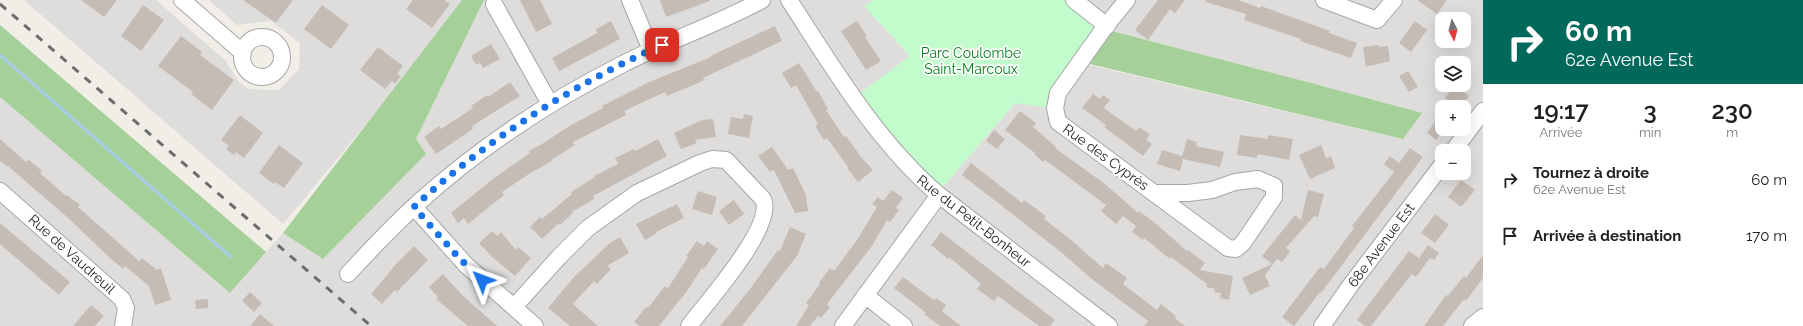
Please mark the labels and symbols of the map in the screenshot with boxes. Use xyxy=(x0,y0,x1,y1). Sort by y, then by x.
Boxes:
north arrow xyxy=(1435,12,1471,48)
pin xyxy=(645,28,679,62)
park label: Parc Coulombe Saint-Marcoux xyxy=(921,45,1021,77)
street label: Rue des Cyprès xyxy=(1060,121,1152,194)
street label: Rue du Petit-Bonheur xyxy=(914,172,1034,271)
street label: 68e Avenue Est xyxy=(1344,200,1418,290)
street label: Rue de Vaudreuil xyxy=(26,211,119,297)
position arrow xyxy=(461,259,503,301)

